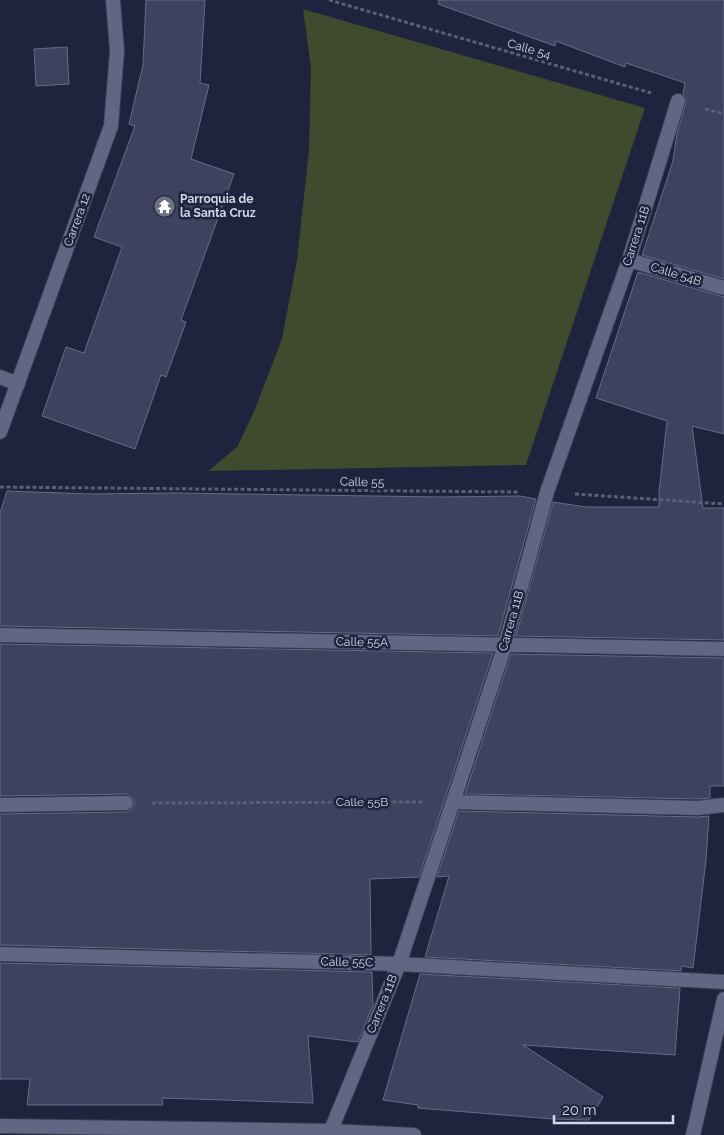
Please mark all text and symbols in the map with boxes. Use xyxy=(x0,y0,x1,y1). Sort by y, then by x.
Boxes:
street label: Calle 54 xyxy=(506,36,553,62)
street label: Carrera 12 xyxy=(61,192,93,248)
place label: Parroquia de la Santa Cruz xyxy=(180,192,256,220)
temple icon: Parroquia de la Santa Cruz xyxy=(152,194,176,218)
street label: Carrera 11B xyxy=(620,204,652,268)
street label: Calle 54B xyxy=(649,260,703,288)
street label: Calle 55 xyxy=(340,475,385,489)
street label: Carrera 11B xyxy=(496,589,526,653)
street label: Calle 55A xyxy=(336,635,388,649)
street label: Calle 55B xyxy=(336,795,388,809)
street label: Calle 55C xyxy=(321,955,373,969)
street label: Carrera 11B xyxy=(364,973,400,1035)
scale bar xyxy=(554,1092,673,1124)
text: 20 m xyxy=(562,1101,597,1119)

